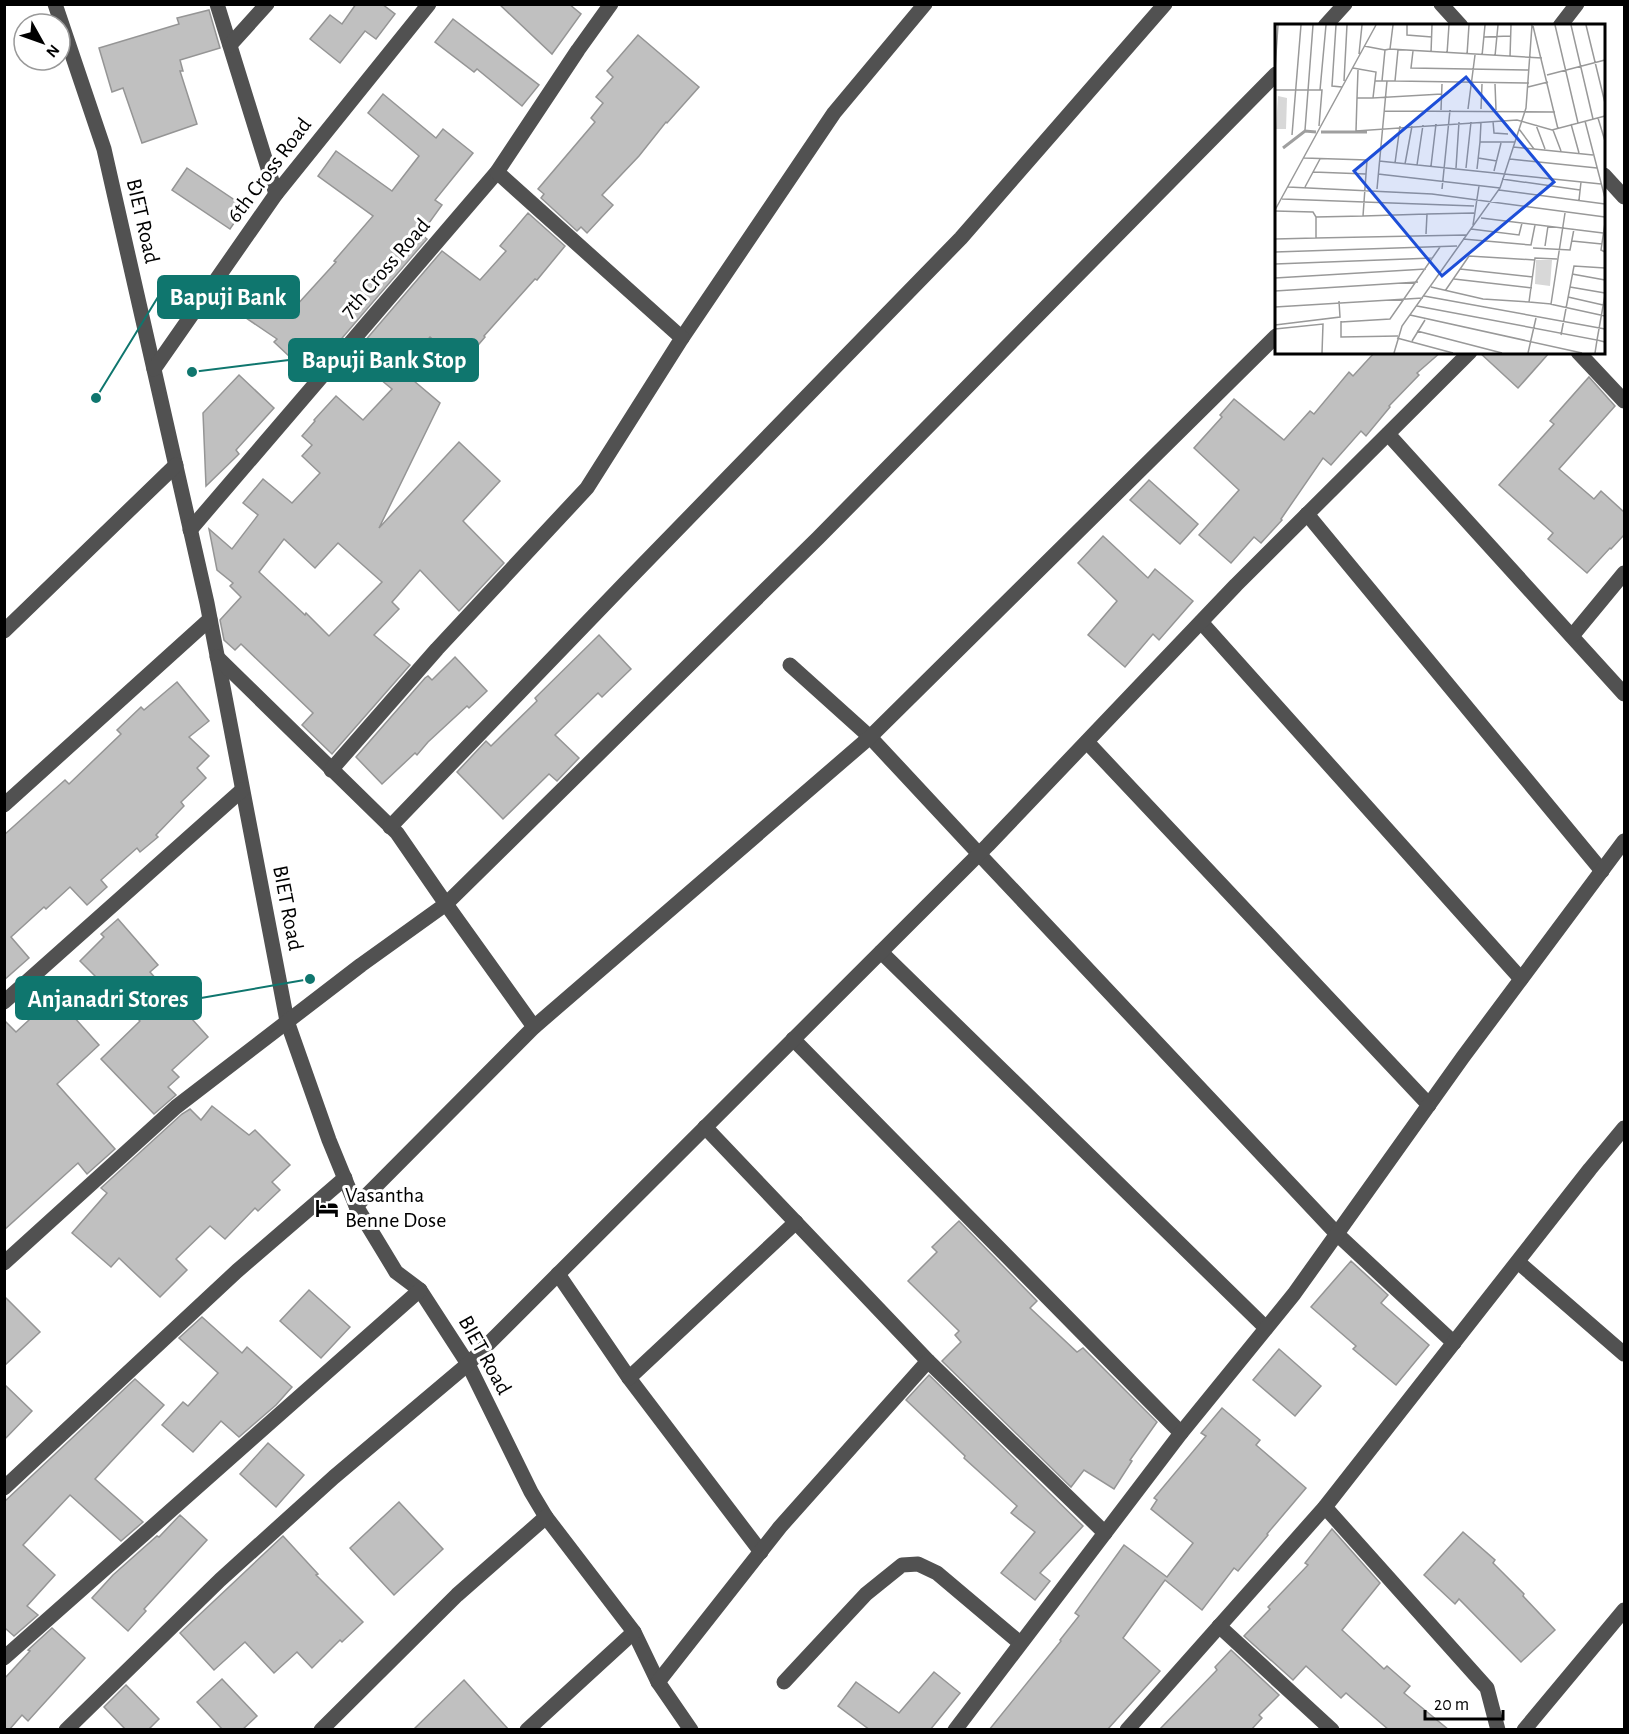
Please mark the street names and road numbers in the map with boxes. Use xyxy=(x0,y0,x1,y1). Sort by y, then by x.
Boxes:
street label: 6th Cross Road xyxy=(223,113,315,227)
street label: BIET Road xyxy=(123,176,163,266)
street label: 7th Cross Road xyxy=(336,214,434,322)
street label: BIET Road xyxy=(269,863,307,953)
street label: BIET Road xyxy=(454,1312,516,1398)

